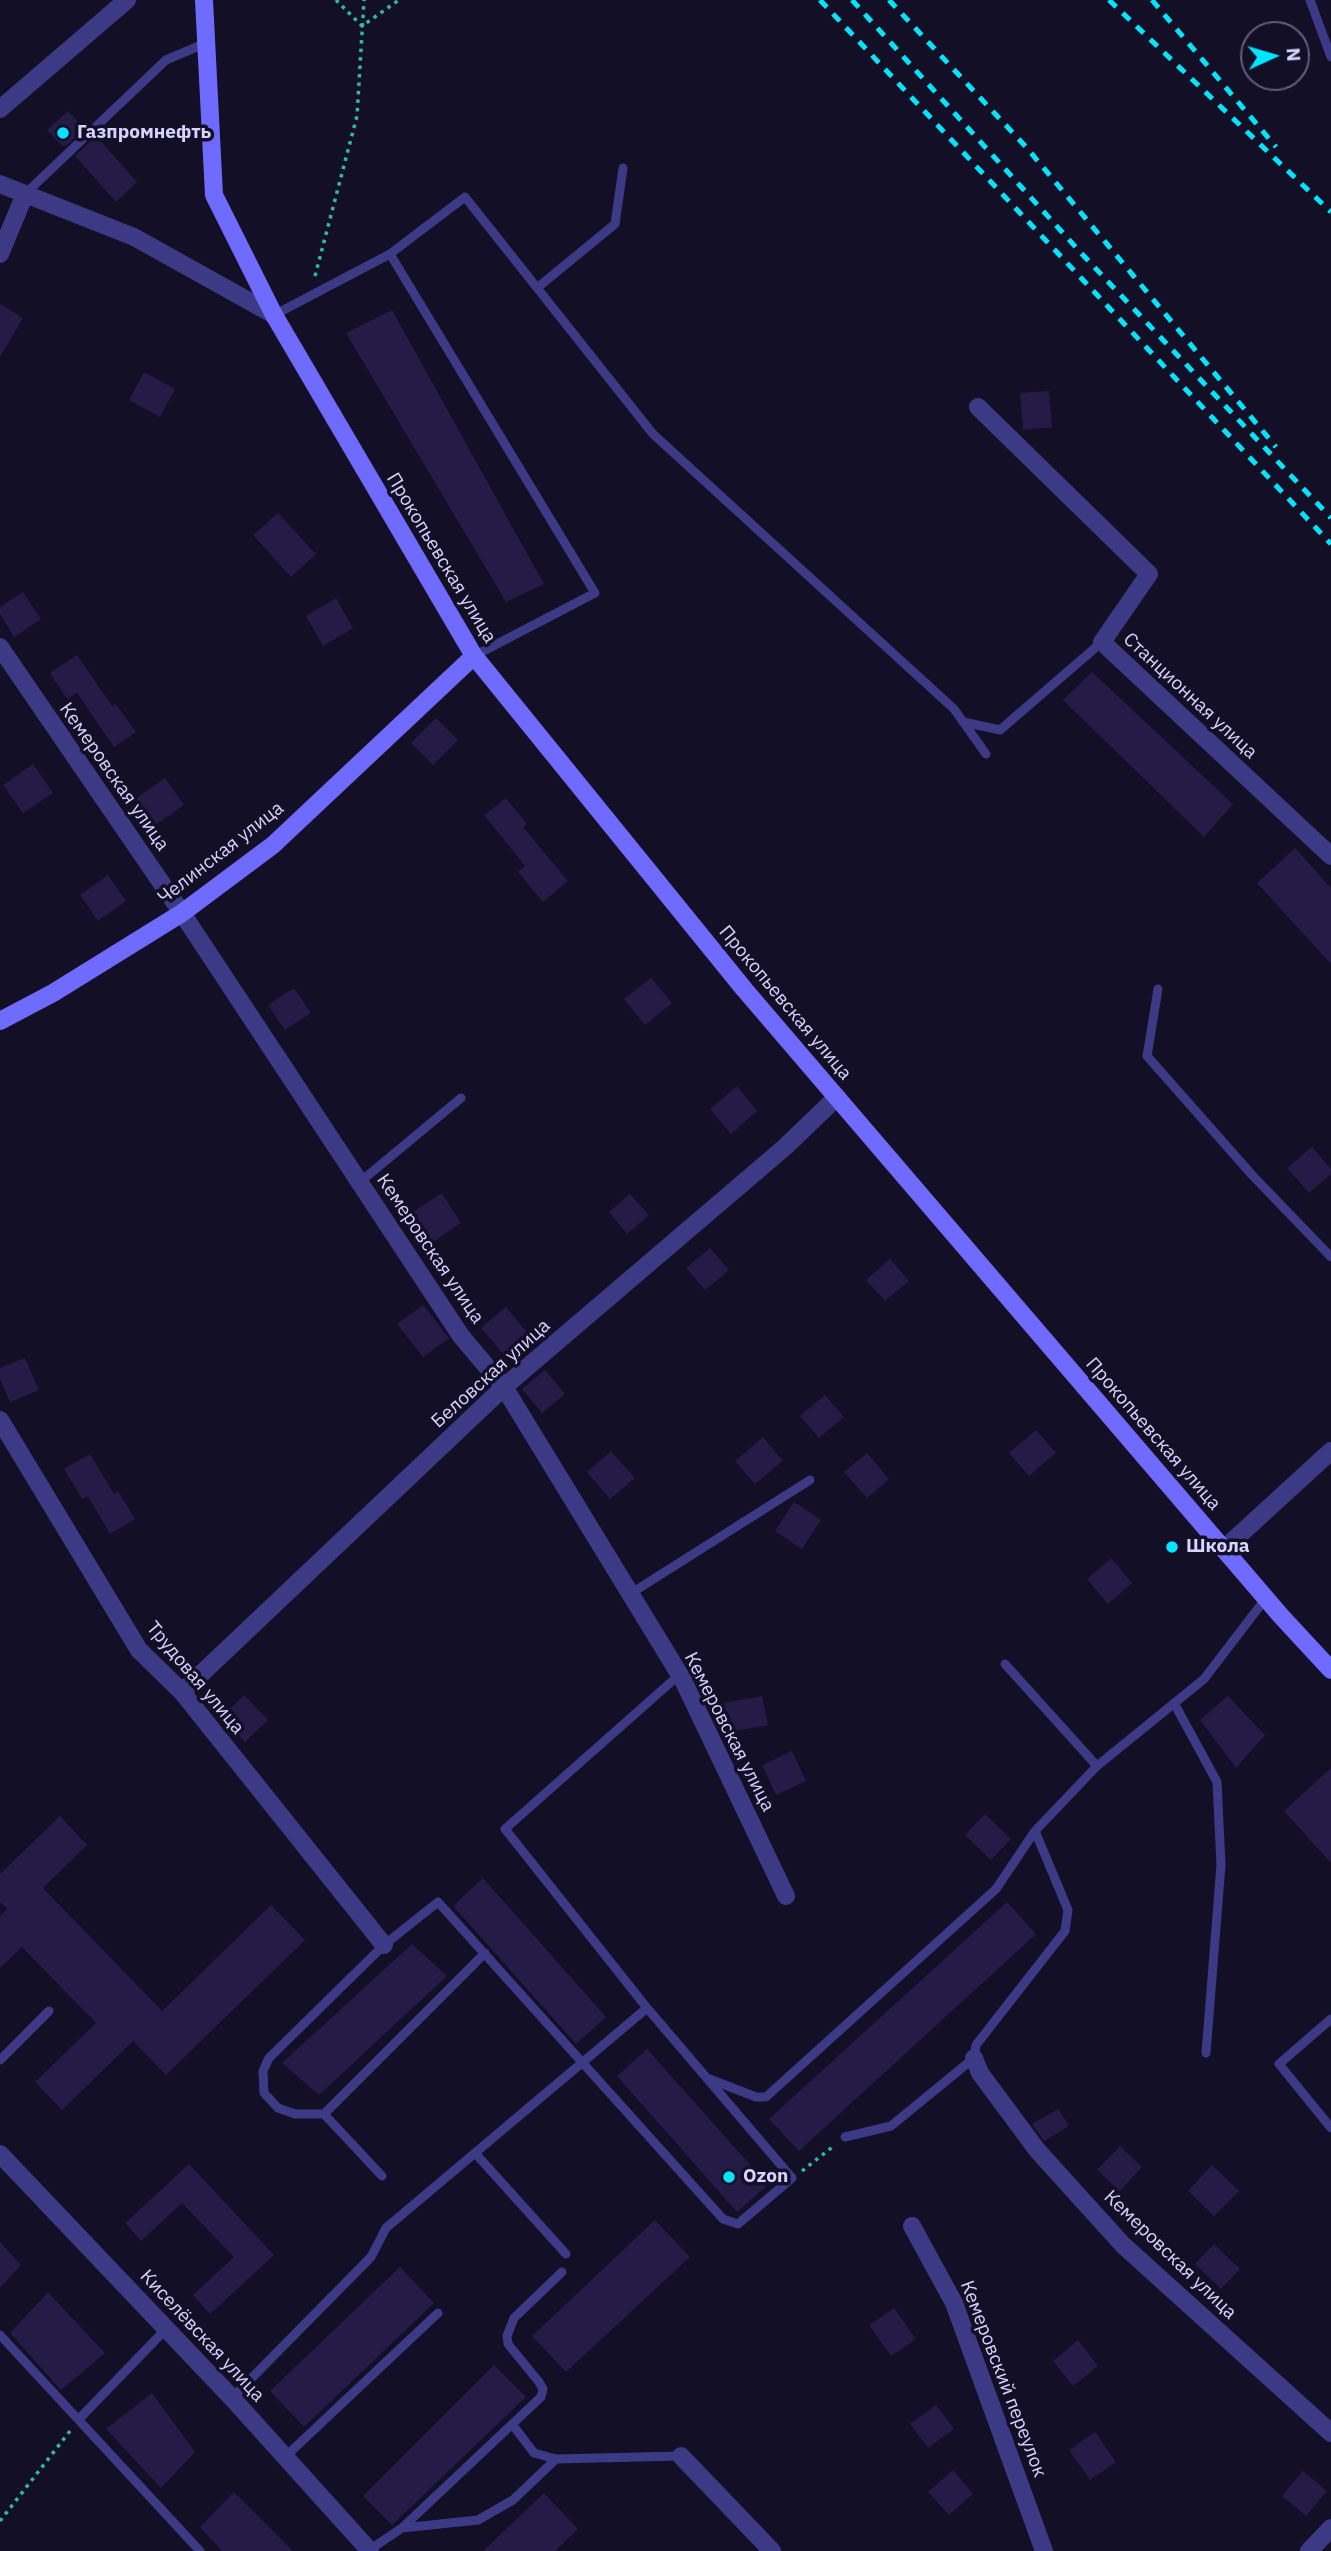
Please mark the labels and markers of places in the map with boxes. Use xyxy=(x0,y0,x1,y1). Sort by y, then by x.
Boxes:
place label: Газпромнефть xyxy=(77,122,211,144)
marker: Газпромнефть xyxy=(55,125,71,141)
place label: Школа xyxy=(1186,1536,1250,1558)
marker: Школа xyxy=(1164,1539,1180,1555)
place label: Ozon xyxy=(743,2166,788,2188)
marker: Ozon xyxy=(721,2169,737,2185)

